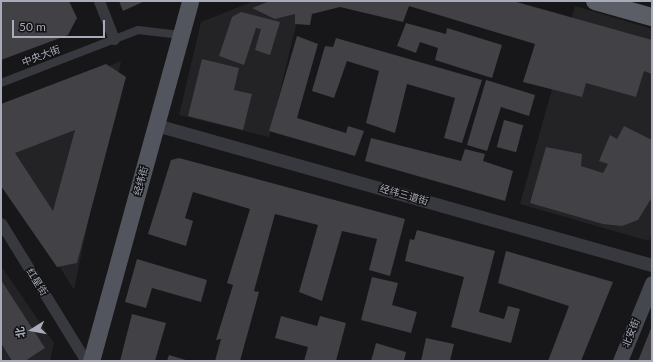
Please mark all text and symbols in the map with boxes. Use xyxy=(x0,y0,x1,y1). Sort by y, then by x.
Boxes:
scale bar xyxy=(14,12,107,38)
text: 50 m xyxy=(19,19,46,34)
street label: 中央大街 xyxy=(20,43,62,69)
street label: 经纬街 xyxy=(131,165,151,197)
street label: 经纬三道街 xyxy=(378,182,430,208)
street label: 红星街 xyxy=(24,266,50,298)
north arrow xyxy=(12,310,52,350)
street label: 北安街 xyxy=(620,317,642,349)
text: 北 xyxy=(12,326,27,339)

